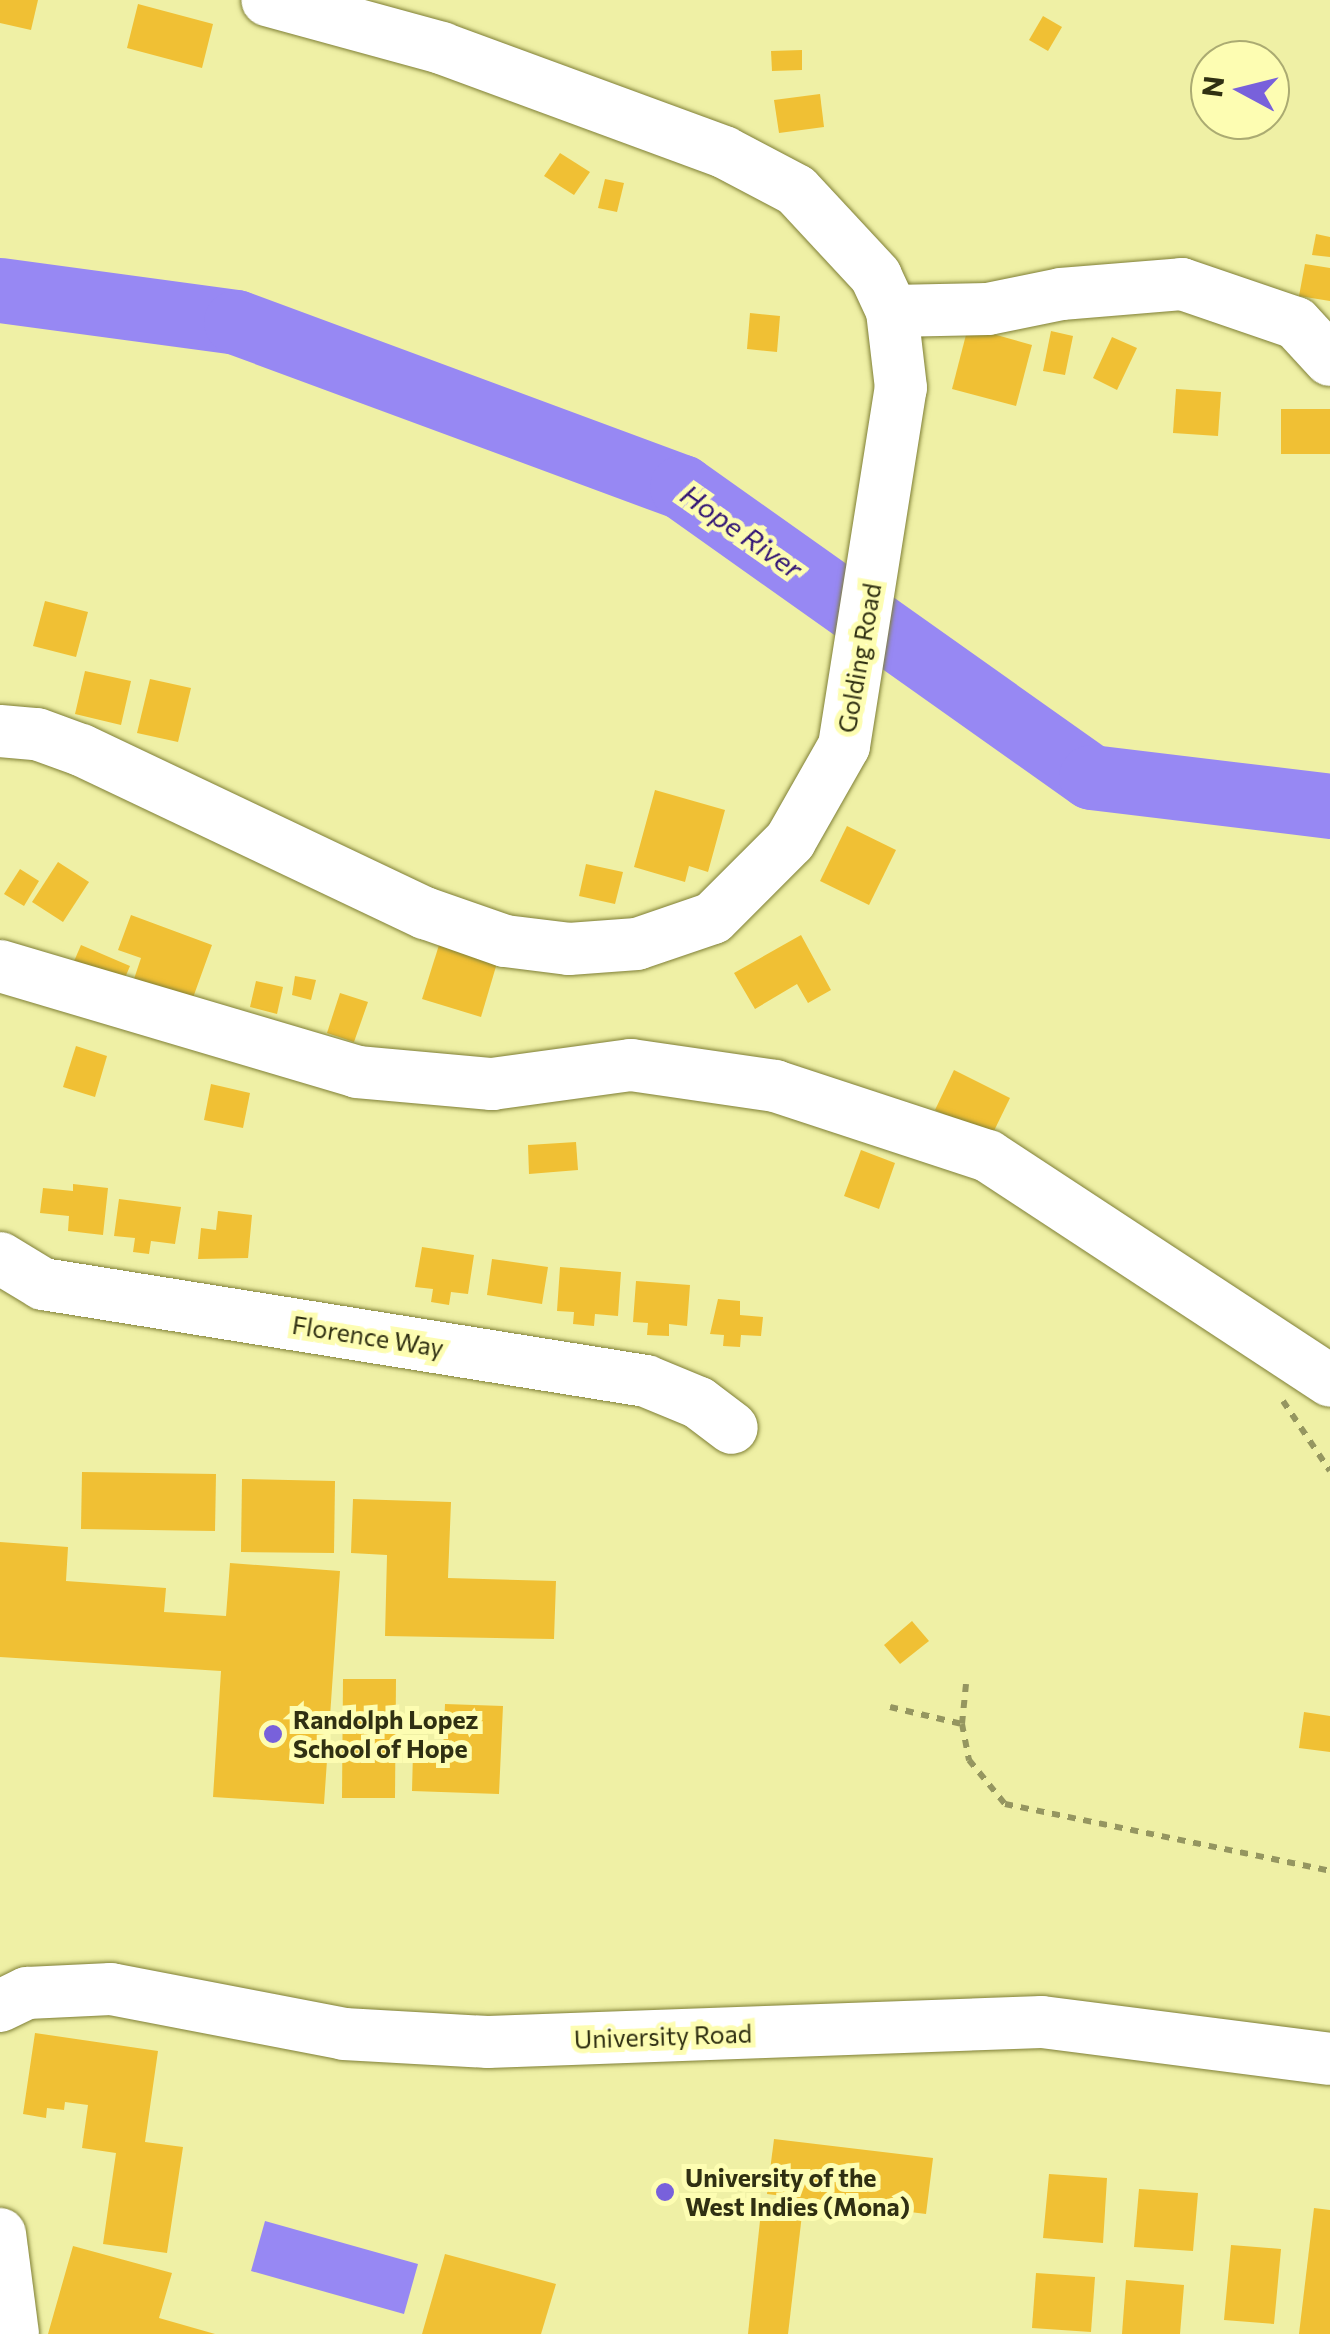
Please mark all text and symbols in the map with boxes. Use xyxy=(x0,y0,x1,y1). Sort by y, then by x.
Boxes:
north arrow xyxy=(1190,40,1290,140)
text: N xyxy=(1194,74,1230,99)
water label: Hope River xyxy=(675,477,809,585)
street label: Golding Road xyxy=(831,581,887,735)
street label: Florence Way xyxy=(290,1309,446,1363)
place label: Randolph Lopez School of Hope xyxy=(293,1705,478,1764)
marker: Randolph Lopez School of Hope xyxy=(262,1723,284,1745)
street label: University Road xyxy=(573,2018,753,2054)
place label: University of the West Indies (Mona) xyxy=(685,2163,910,2222)
marker: University of the West Indies (Mona) xyxy=(654,2181,676,2203)

